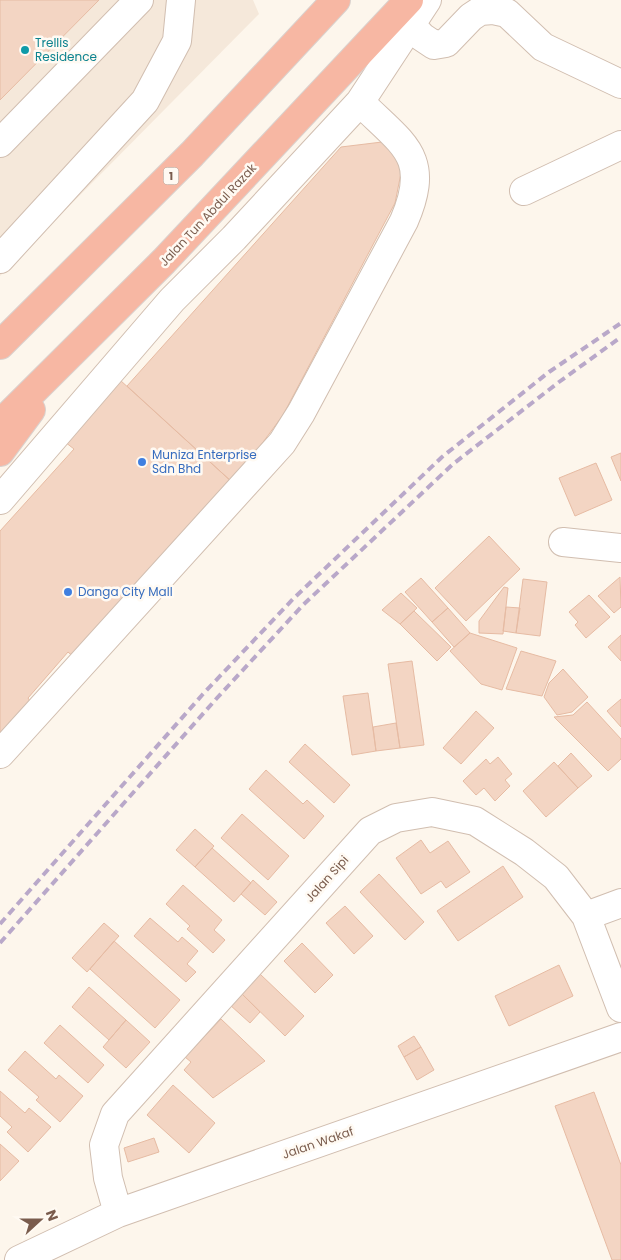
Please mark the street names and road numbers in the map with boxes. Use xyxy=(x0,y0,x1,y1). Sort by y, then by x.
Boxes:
street label: Jalan Tun Abdul Razak xyxy=(155,159,260,270)
road number: 1 xyxy=(164,168,178,185)
street label: Jalan Sipi xyxy=(301,852,352,906)
street label: Jalan Wakaf xyxy=(280,1122,356,1163)

